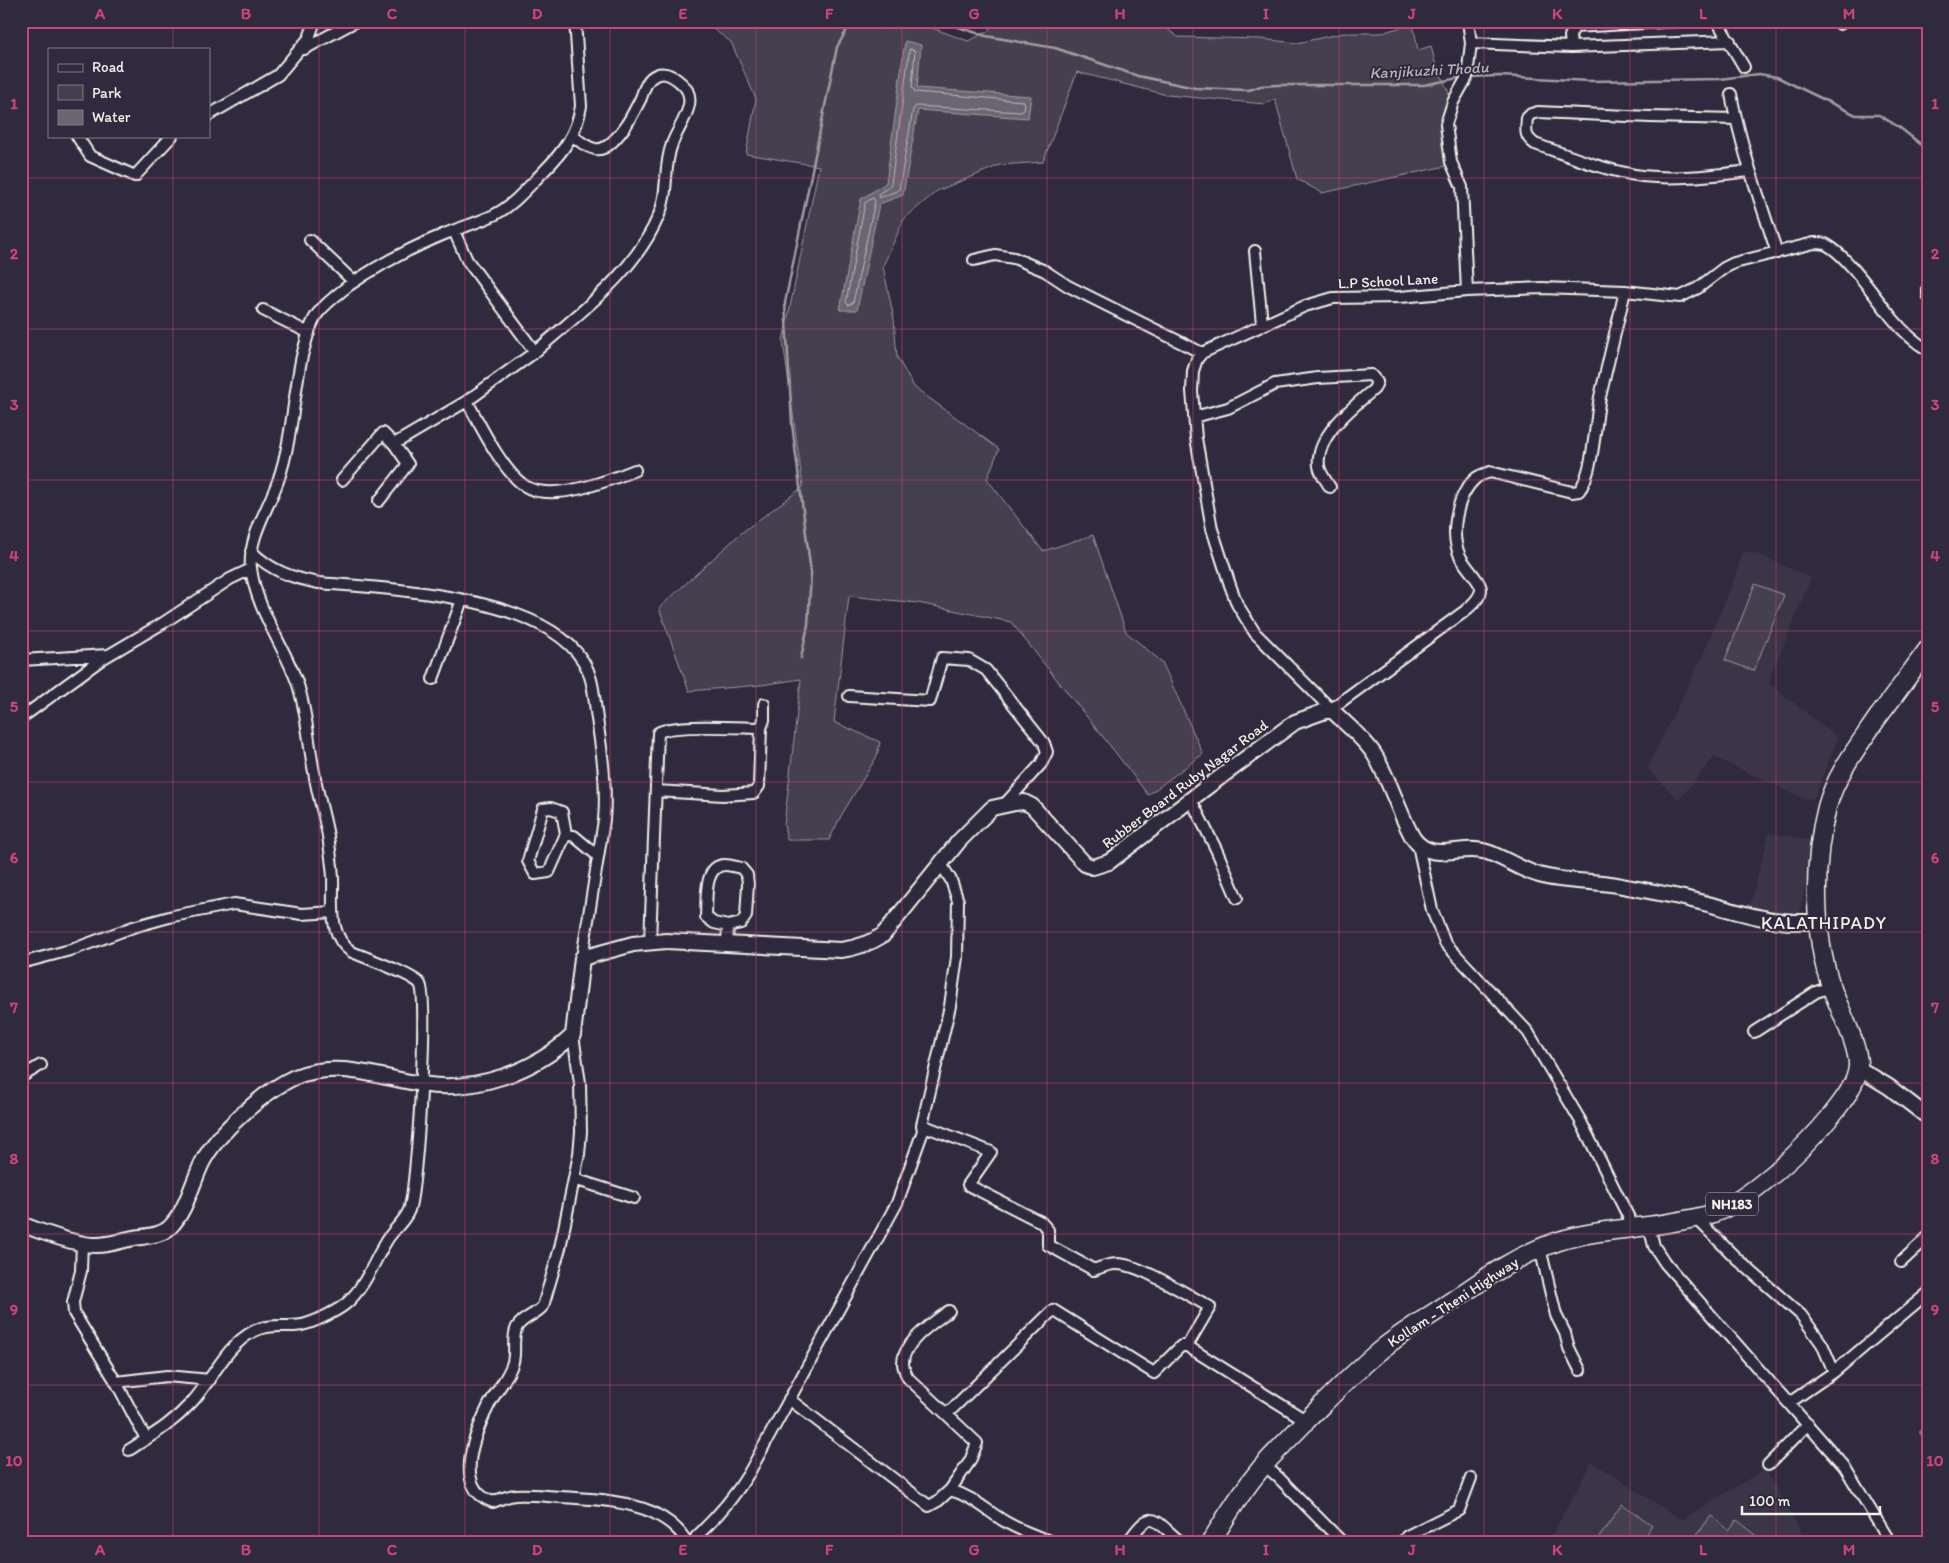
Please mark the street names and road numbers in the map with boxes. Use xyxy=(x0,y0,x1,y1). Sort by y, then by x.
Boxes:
street label: L.P School Lane xyxy=(1337,269,1439,293)
street label: Rubber Board Ruby Nagar Road xyxy=(1098,715,1272,852)
road number: NH183 xyxy=(1706,1192,1758,1216)
street label: Kollam - Theni Highway xyxy=(1384,1253,1522,1351)

